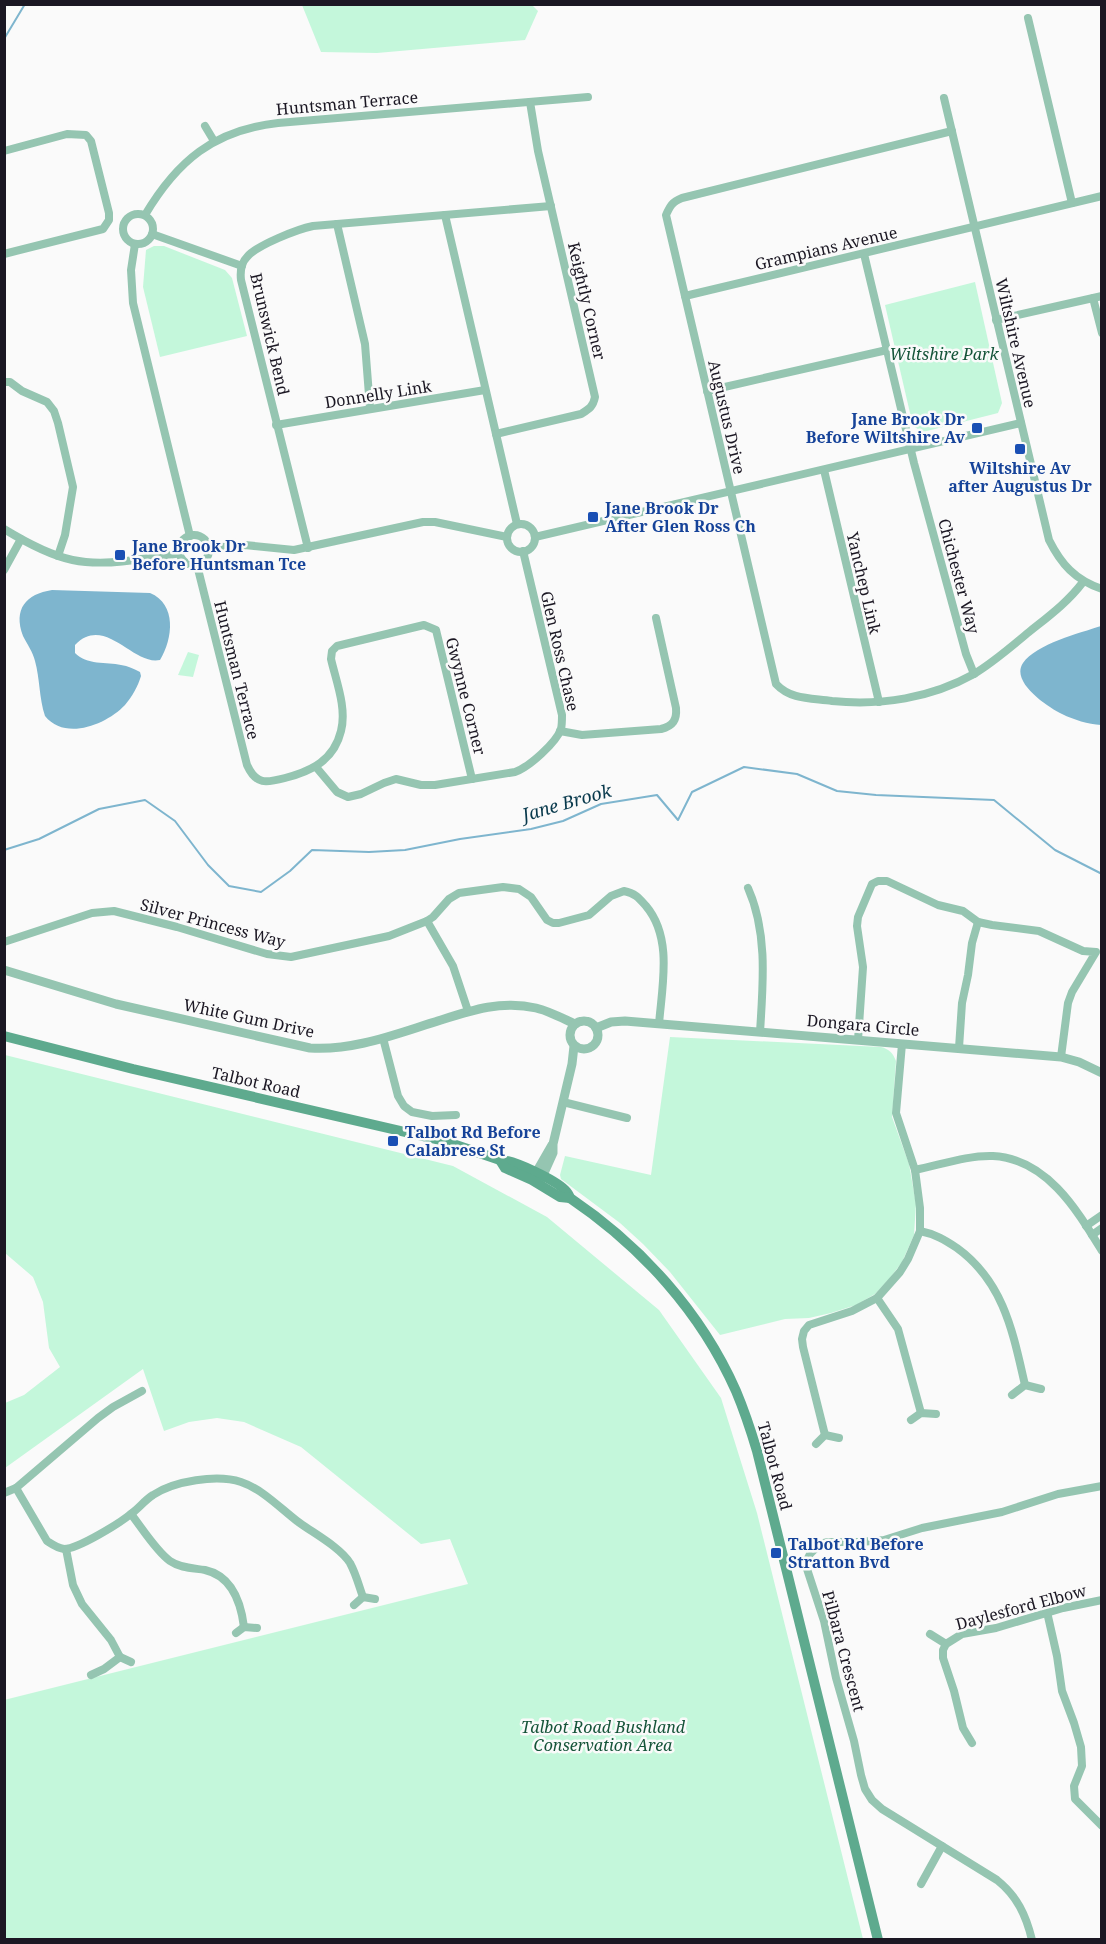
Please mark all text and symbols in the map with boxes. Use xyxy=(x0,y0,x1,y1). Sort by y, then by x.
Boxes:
street label: Huntsman Terrace xyxy=(275,86,419,120)
street label: Grampians Avenue xyxy=(753,221,899,275)
street label: Keightly Corner xyxy=(563,240,611,362)
street label: Brunswick Bend xyxy=(245,271,295,398)
street label: Wiltshire Avenue xyxy=(990,276,1042,410)
park label: Wiltshire Park xyxy=(889,343,999,365)
street label: Augustus Drive xyxy=(703,358,751,476)
street label: Donnelly Link xyxy=(323,375,434,413)
place label: Jane Brook Dr Before Wiltshire Av xyxy=(806,408,966,448)
marker: Jane Brook Dr Before Wiltshire Av xyxy=(970,421,984,435)
marker: Wiltshire Av after Augustus Dr xyxy=(1013,442,1027,456)
place label: Wiltshire Av after Augustus Dr xyxy=(948,457,1092,497)
place label: Jane Brook Dr After Glen Ross Ch xyxy=(604,497,756,537)
marker: Jane Brook Dr After Glen Ross Ch xyxy=(586,510,600,524)
street label: Chichester Way xyxy=(933,516,985,637)
street label: Yanchep Link xyxy=(841,529,887,637)
place label: Jane Brook Dr Before Huntsman Tce xyxy=(131,535,306,575)
marker: Jane Brook Dr Before Huntsman Tce xyxy=(113,548,127,562)
street label: Glen Ross Chase xyxy=(536,589,584,713)
street label: Huntsman Terrace xyxy=(209,598,265,742)
street label: Gwynne Corner xyxy=(441,635,491,758)
water label: Jane Brook xyxy=(516,778,615,827)
street label: Silver Princess Way xyxy=(138,893,289,953)
street label: White Gum Drive xyxy=(181,993,317,1043)
street label: Dongara Circle xyxy=(806,1009,920,1041)
street label: Talbot Road xyxy=(209,1061,303,1103)
place label: Talbot Rd Before Calabrese St xyxy=(405,1121,541,1161)
marker: Talbot Rd Before Calabrese St xyxy=(386,1134,400,1148)
street label: Talbot Road xyxy=(753,1419,797,1513)
place label: Talbot Rd Before Stratton Bvd xyxy=(788,1533,924,1573)
marker: Talbot Rd Before Stratton Bvd xyxy=(769,1546,783,1560)
street label: Daylesford Elbow xyxy=(953,1579,1089,1635)
street label: Pilbara Crescent xyxy=(817,1588,871,1714)
park label: Talbot Road Bushland Conservation Area xyxy=(521,1716,686,1756)

